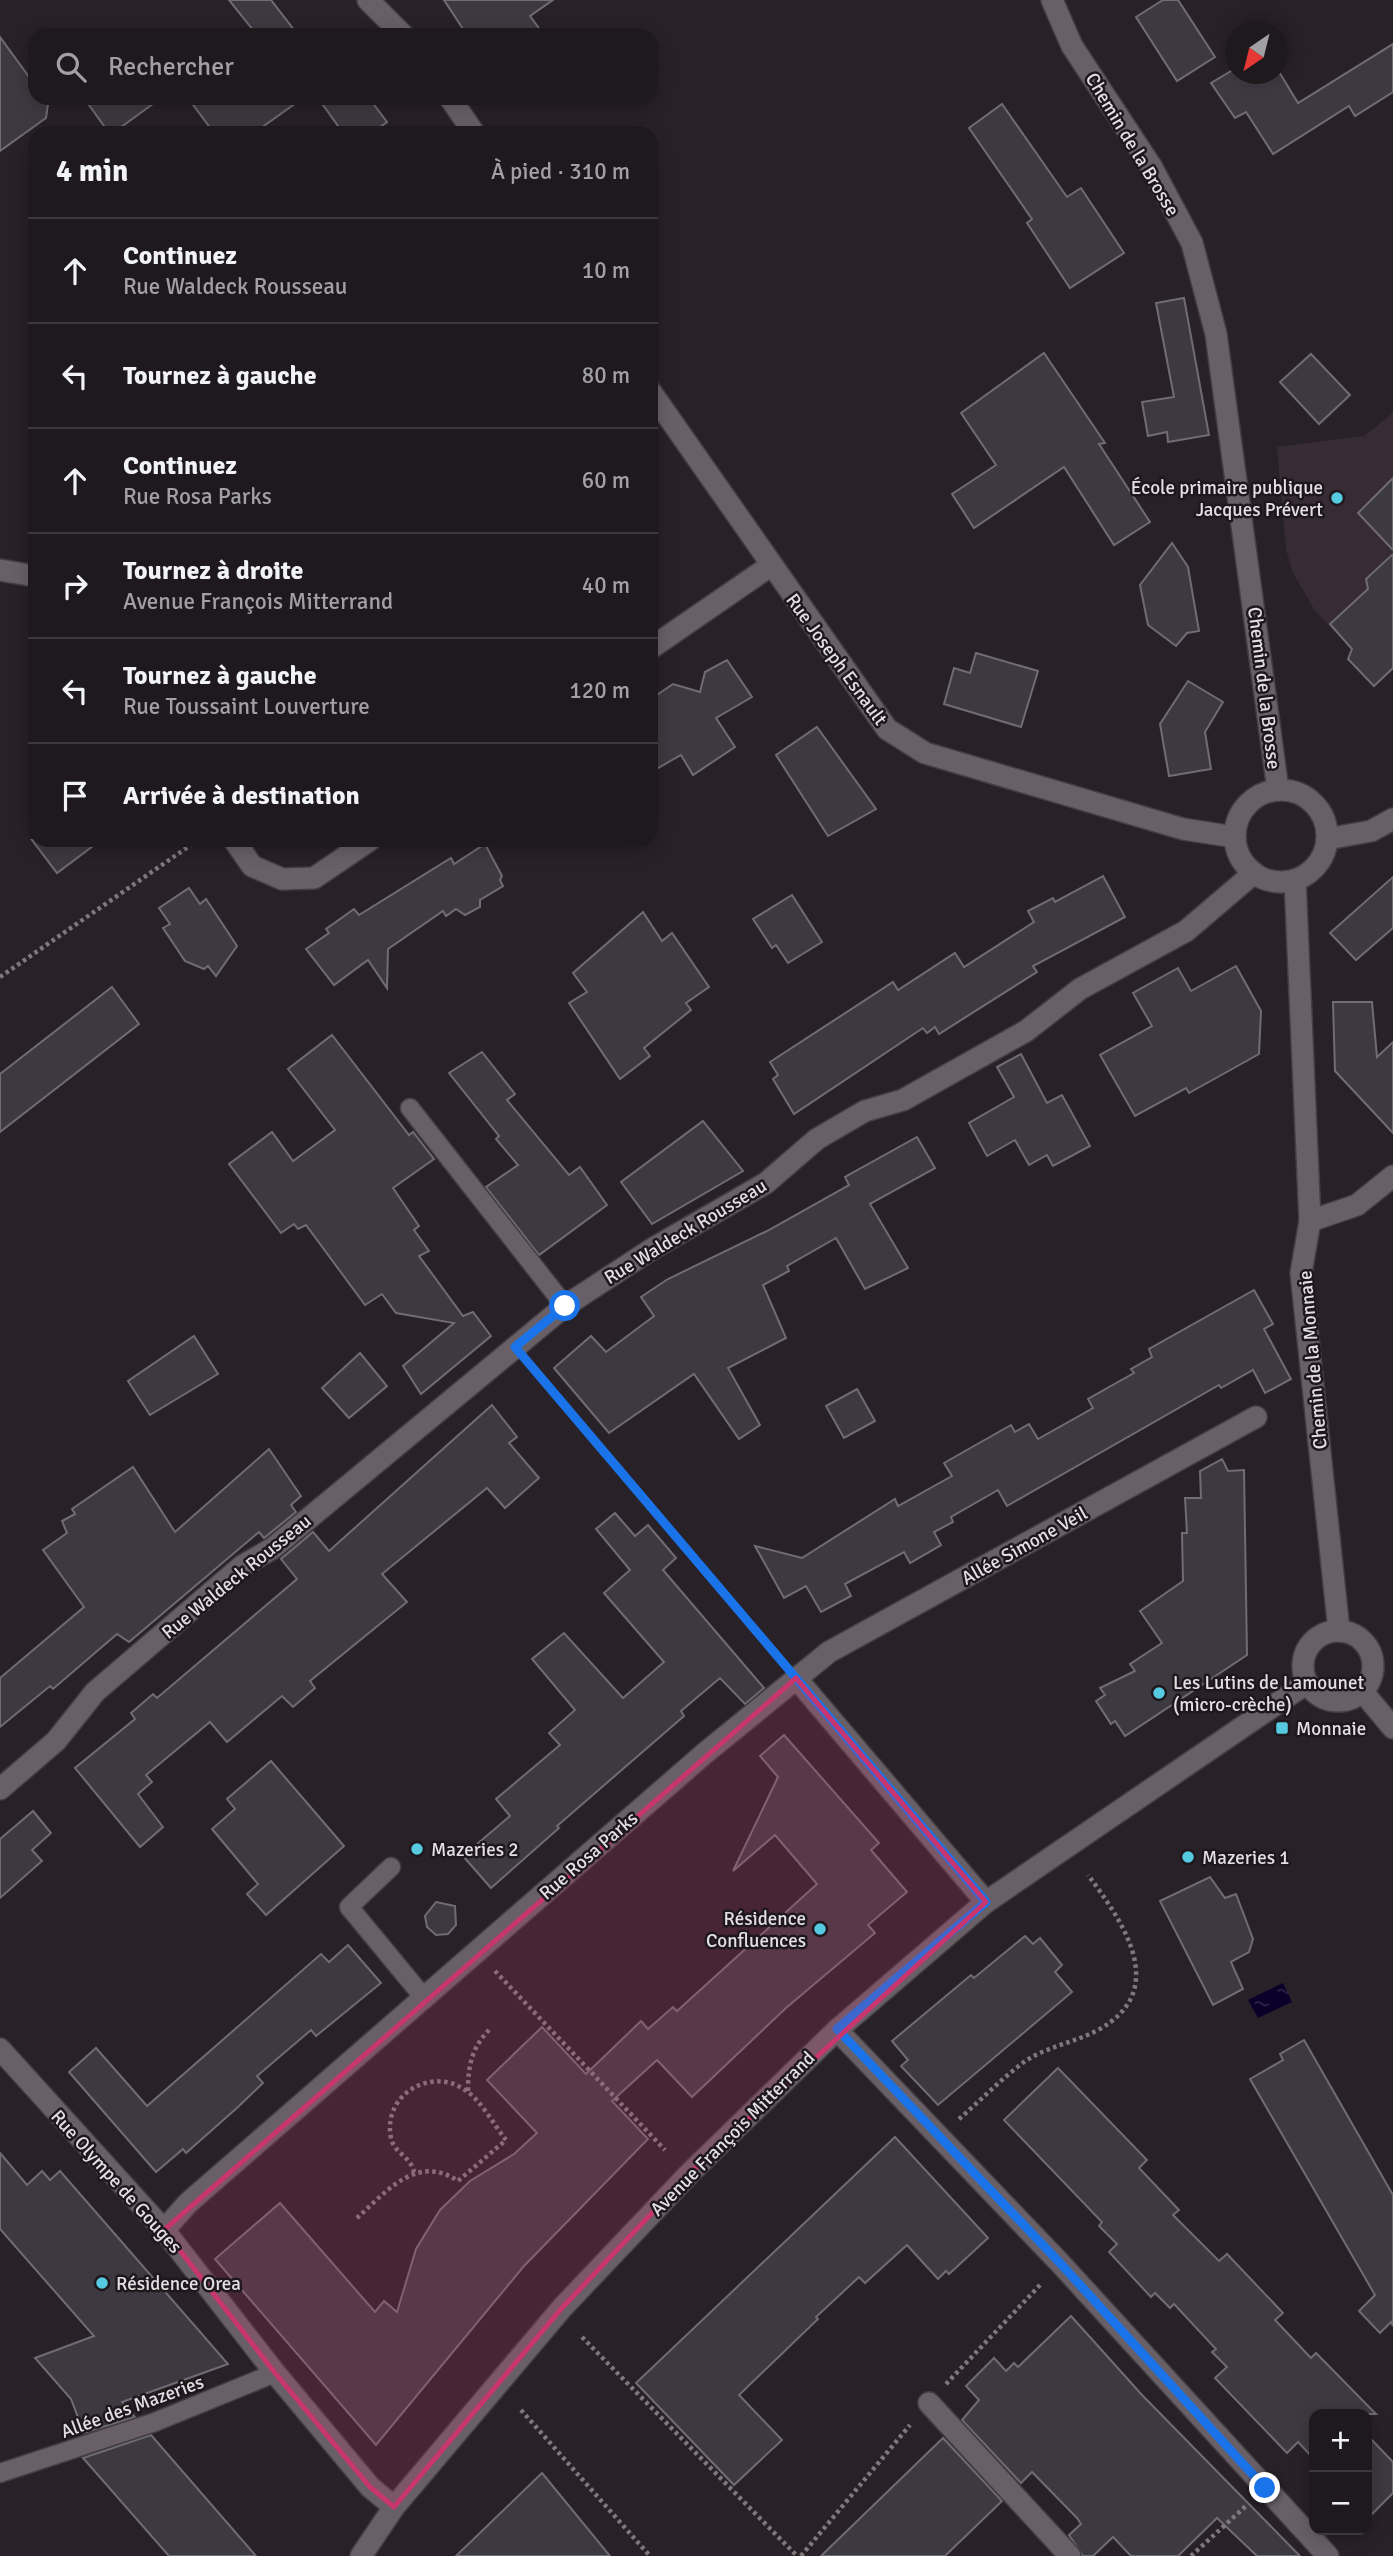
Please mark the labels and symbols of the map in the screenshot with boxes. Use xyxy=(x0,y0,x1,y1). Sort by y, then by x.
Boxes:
north arrow xyxy=(1225,21,1288,84)
street label: Chemin de la Brosse xyxy=(1080,68,1184,221)
place label: École primaire publique Jacques Prévert xyxy=(1131,476,1323,522)
marker: École primaire publique Jacques Prévert xyxy=(1329,490,1345,506)
street label: Rue Joseph Esnault xyxy=(780,589,892,731)
street label: Chemin de la Brosse xyxy=(1242,606,1286,771)
street label: Rue Waldeck Rousseau xyxy=(600,1174,771,1290)
street label: Chemin de la Monnaie xyxy=(1293,1269,1333,1450)
route start xyxy=(549,1290,580,1321)
street label: Allée Simone Veil xyxy=(957,1501,1092,1590)
street label: Rue Waldeck Rousseau xyxy=(157,1509,316,1644)
place label: Les Lutins de Lamounet (micro-crèche) xyxy=(1173,1671,1364,1717)
marker: Les Lutins de Lamounet (micro-crèche) xyxy=(1151,1685,1167,1701)
place label: Monnaie xyxy=(1296,1717,1366,1741)
marker: Monnaie xyxy=(1274,1720,1290,1736)
street label: Rue Rosa Parks xyxy=(534,1806,643,1905)
place label: Mazeries 2 xyxy=(431,1838,518,1862)
marker: Mazeries 2 xyxy=(409,1841,425,1857)
place label: Mazeries 1 xyxy=(1202,1846,1289,1870)
marker: Mazeries 1 xyxy=(1180,1849,1196,1865)
place label: Résidence Confluences xyxy=(706,1907,806,1953)
marker: Résidence Confluences xyxy=(812,1921,828,1937)
street label: Avenue François Mitterrand xyxy=(645,2046,820,2221)
street label: Rue Olympe de Gouges xyxy=(46,2105,187,2258)
place label: Résidence Orea xyxy=(116,2272,241,2296)
marker: Résidence Orea xyxy=(94,2275,110,2291)
street label: Allée des Mazeries xyxy=(58,2370,207,2444)
route end xyxy=(1249,2472,1280,2503)

